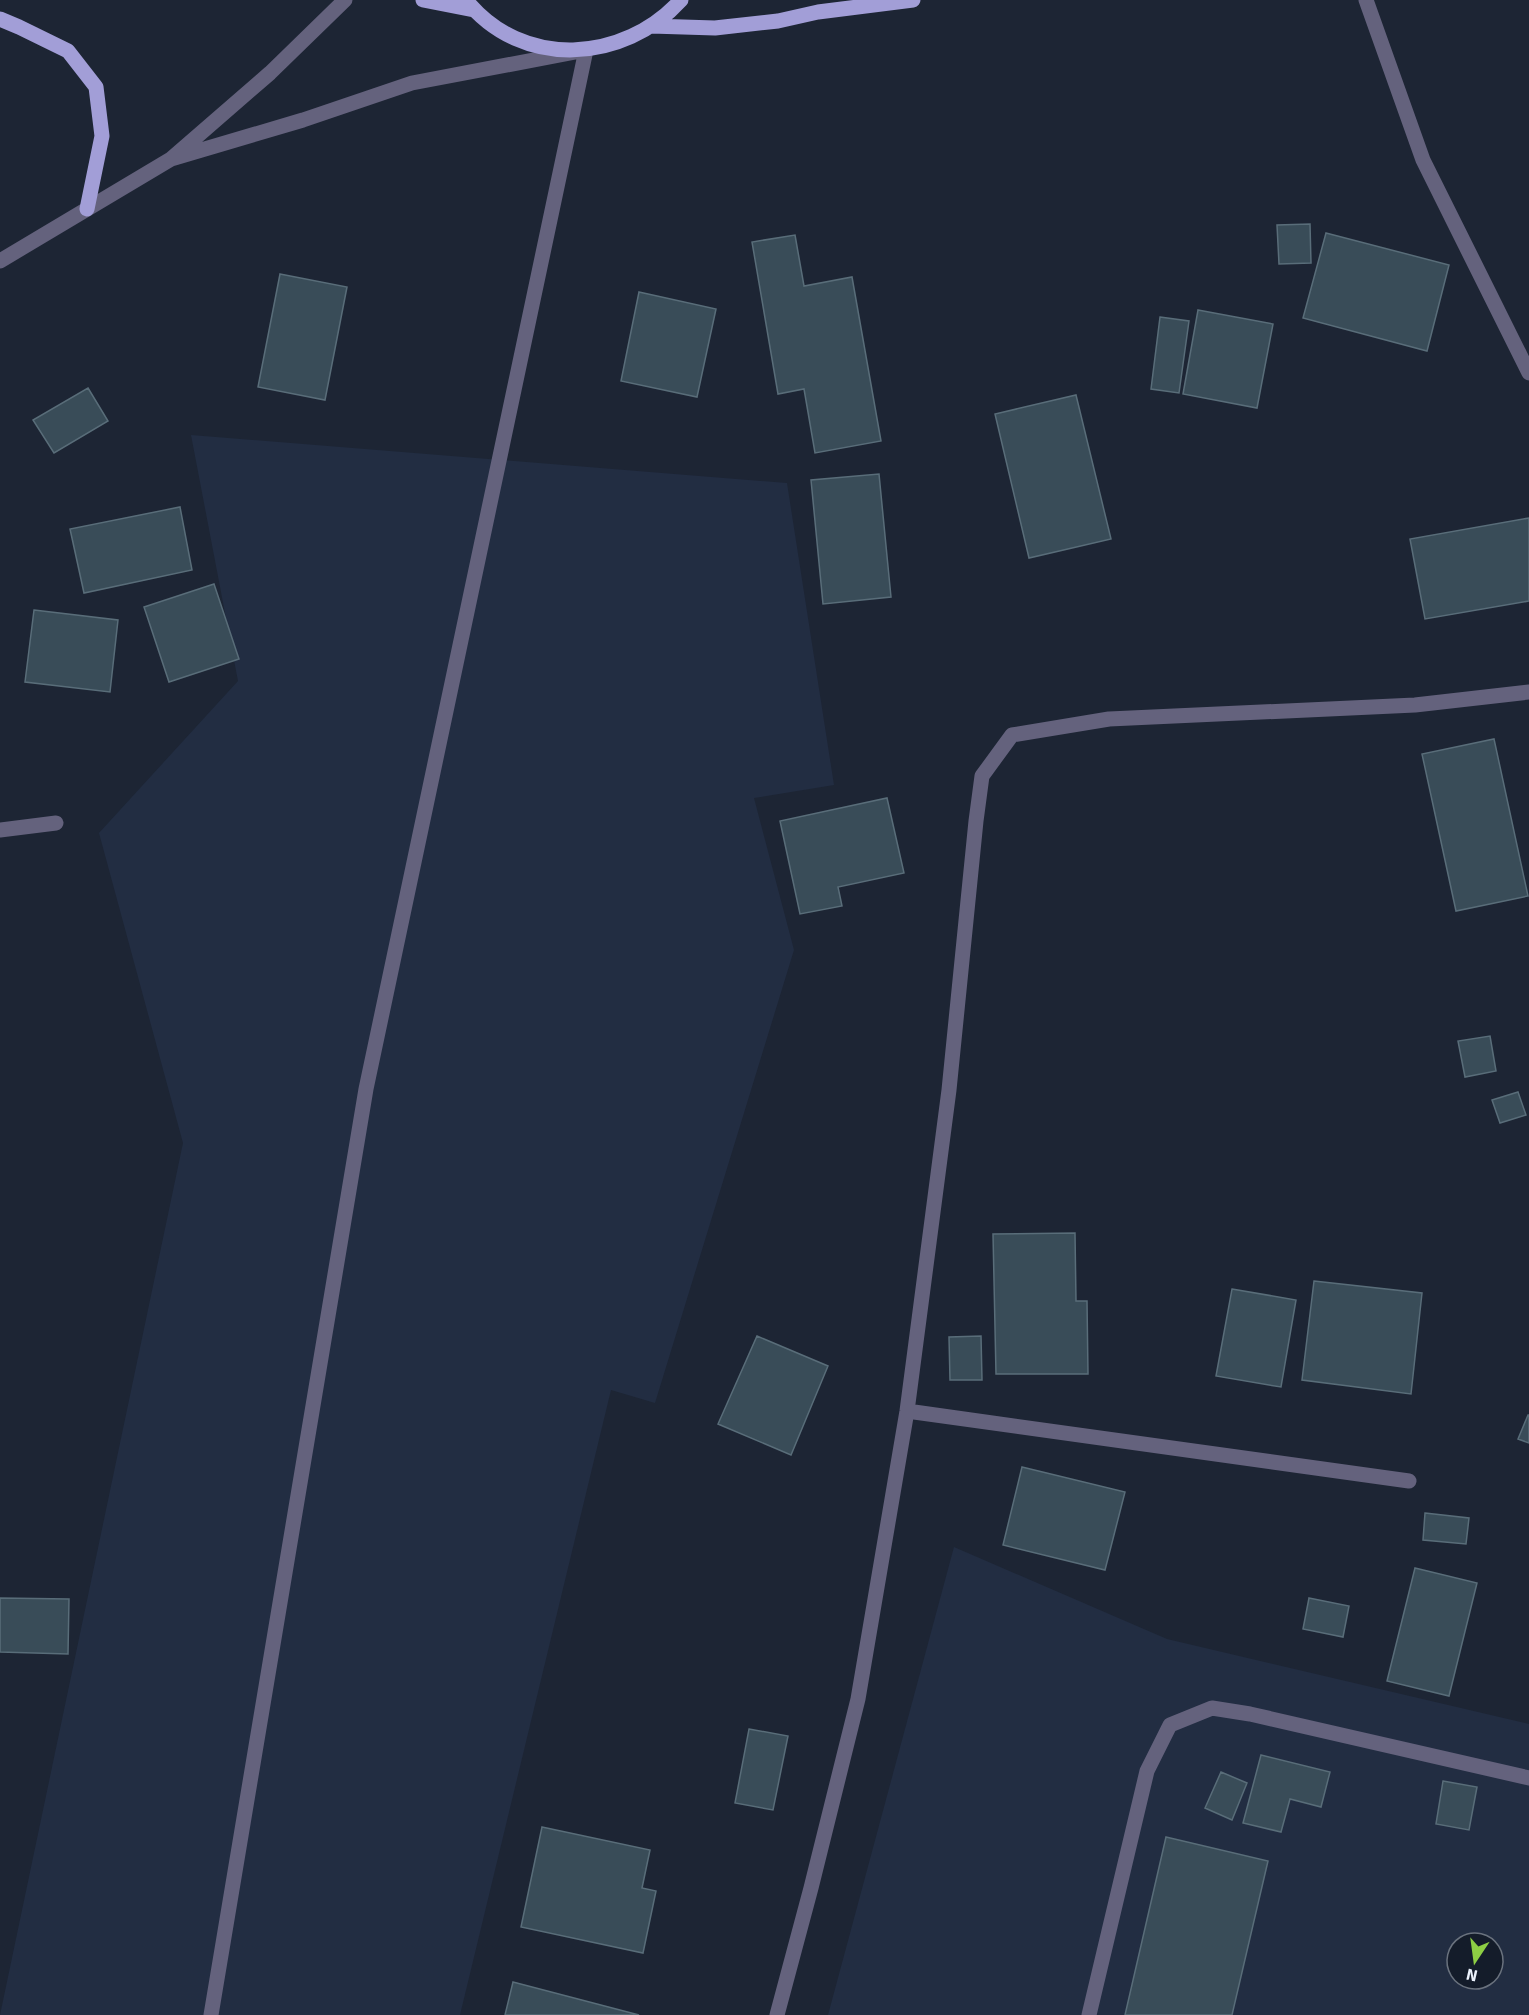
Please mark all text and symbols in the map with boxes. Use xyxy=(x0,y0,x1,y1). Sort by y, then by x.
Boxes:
north arrow xyxy=(1445,1931,1505,1991)
text: N xyxy=(1464,1964,1480,1986)

